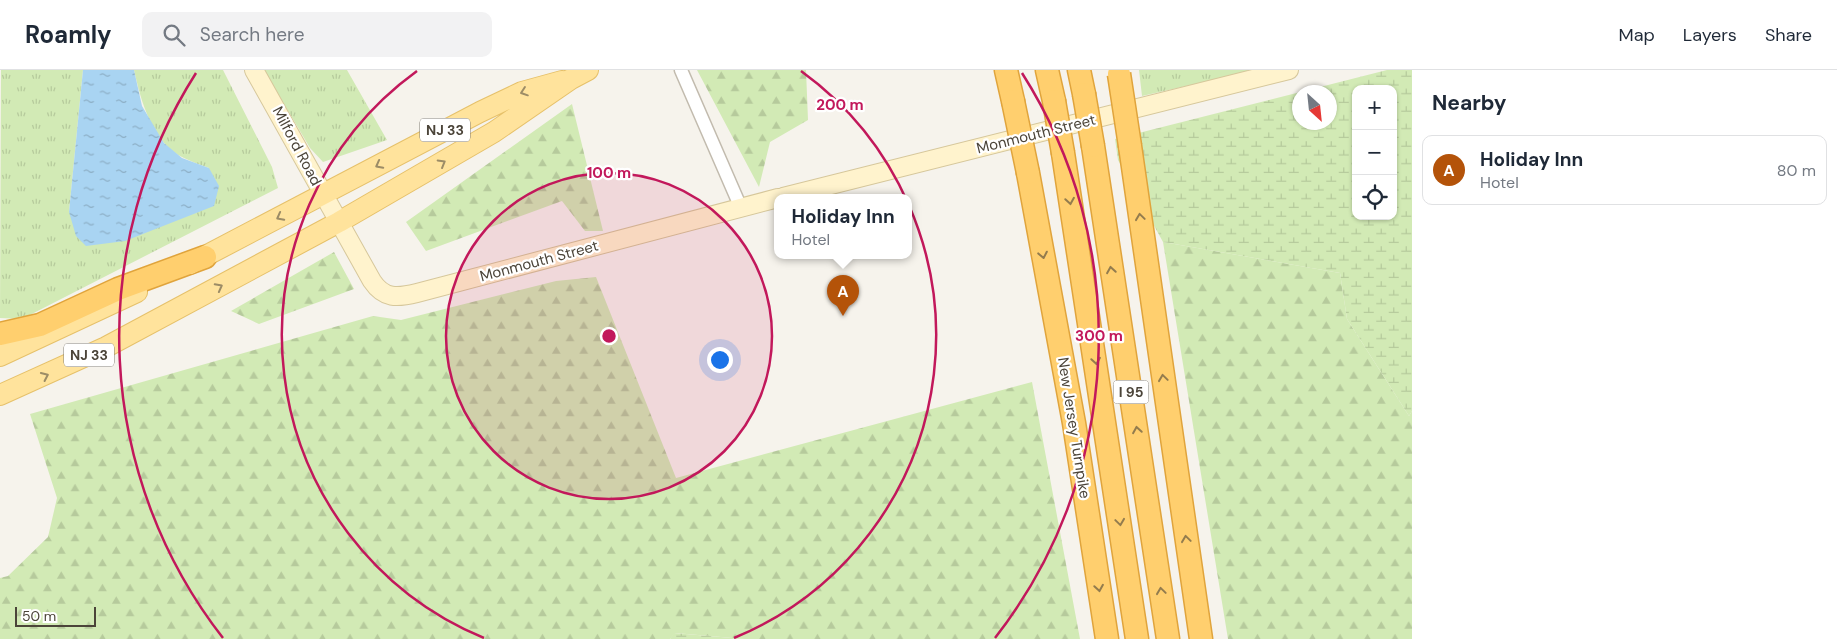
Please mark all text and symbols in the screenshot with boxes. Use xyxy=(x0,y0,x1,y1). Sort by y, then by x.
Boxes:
search box xyxy=(142,12,492,57)
text: Roamly xyxy=(25,19,112,50)
icon: search xyxy=(160,21,188,49)
text: Search here xyxy=(200,22,304,47)
text: Map xyxy=(1619,23,1655,47)
text: Layers xyxy=(1683,23,1737,47)
text: Share xyxy=(1765,23,1812,47)
north arrow xyxy=(1292,85,1337,130)
map controls xyxy=(1352,85,1397,220)
button: + xyxy=(1352,85,1397,130)
one-way arrow xyxy=(521,86,529,96)
text: Nearby xyxy=(1432,89,1506,117)
text: 200 m xyxy=(816,95,864,115)
street label: Milford Road xyxy=(268,103,326,189)
street label: Monmouth Street xyxy=(974,110,1098,158)
road number: NJ 33 xyxy=(420,118,470,142)
button: − xyxy=(1352,130,1397,175)
text: Holiday Inn xyxy=(1480,147,1583,172)
one-way arrow xyxy=(375,159,384,169)
one-way arrow xyxy=(436,159,445,169)
text: A xyxy=(1443,160,1455,181)
text: 80 m xyxy=(1777,160,1816,181)
text: 100 m xyxy=(587,163,631,183)
text: Hotel xyxy=(1480,172,1519,193)
button: locate xyxy=(1352,175,1397,220)
popup xyxy=(774,194,912,259)
one-way arrow xyxy=(1065,196,1075,205)
text: Holiday Inn xyxy=(791,204,895,229)
one-way arrow xyxy=(276,211,285,221)
one-way arrow xyxy=(1135,213,1146,221)
text: Hotel xyxy=(791,229,830,250)
street label: Monmouth Street xyxy=(477,236,601,286)
one-way arrow xyxy=(1038,251,1048,259)
one-way arrow xyxy=(1107,265,1117,274)
pin: A xyxy=(827,275,859,316)
one-way arrow xyxy=(214,283,223,293)
text: 300 m xyxy=(1075,326,1123,346)
centre of rings xyxy=(600,327,618,345)
road number: NJ 33 xyxy=(64,344,114,366)
your location xyxy=(707,347,733,373)
street label: New Jersey Turnpike xyxy=(1053,356,1095,500)
one-way arrow xyxy=(1090,357,1100,366)
one-way arrow xyxy=(40,371,49,382)
one-way arrow xyxy=(1158,374,1169,382)
road number: I 95 xyxy=(1114,381,1148,404)
one-way arrow xyxy=(1132,426,1143,434)
one-way arrow xyxy=(1115,518,1125,526)
one-way arrow xyxy=(1181,535,1191,543)
one-way arrow xyxy=(1093,584,1104,592)
one-way arrow xyxy=(1157,586,1167,595)
scale bar xyxy=(15,604,96,627)
text: 50 m xyxy=(22,607,56,625)

